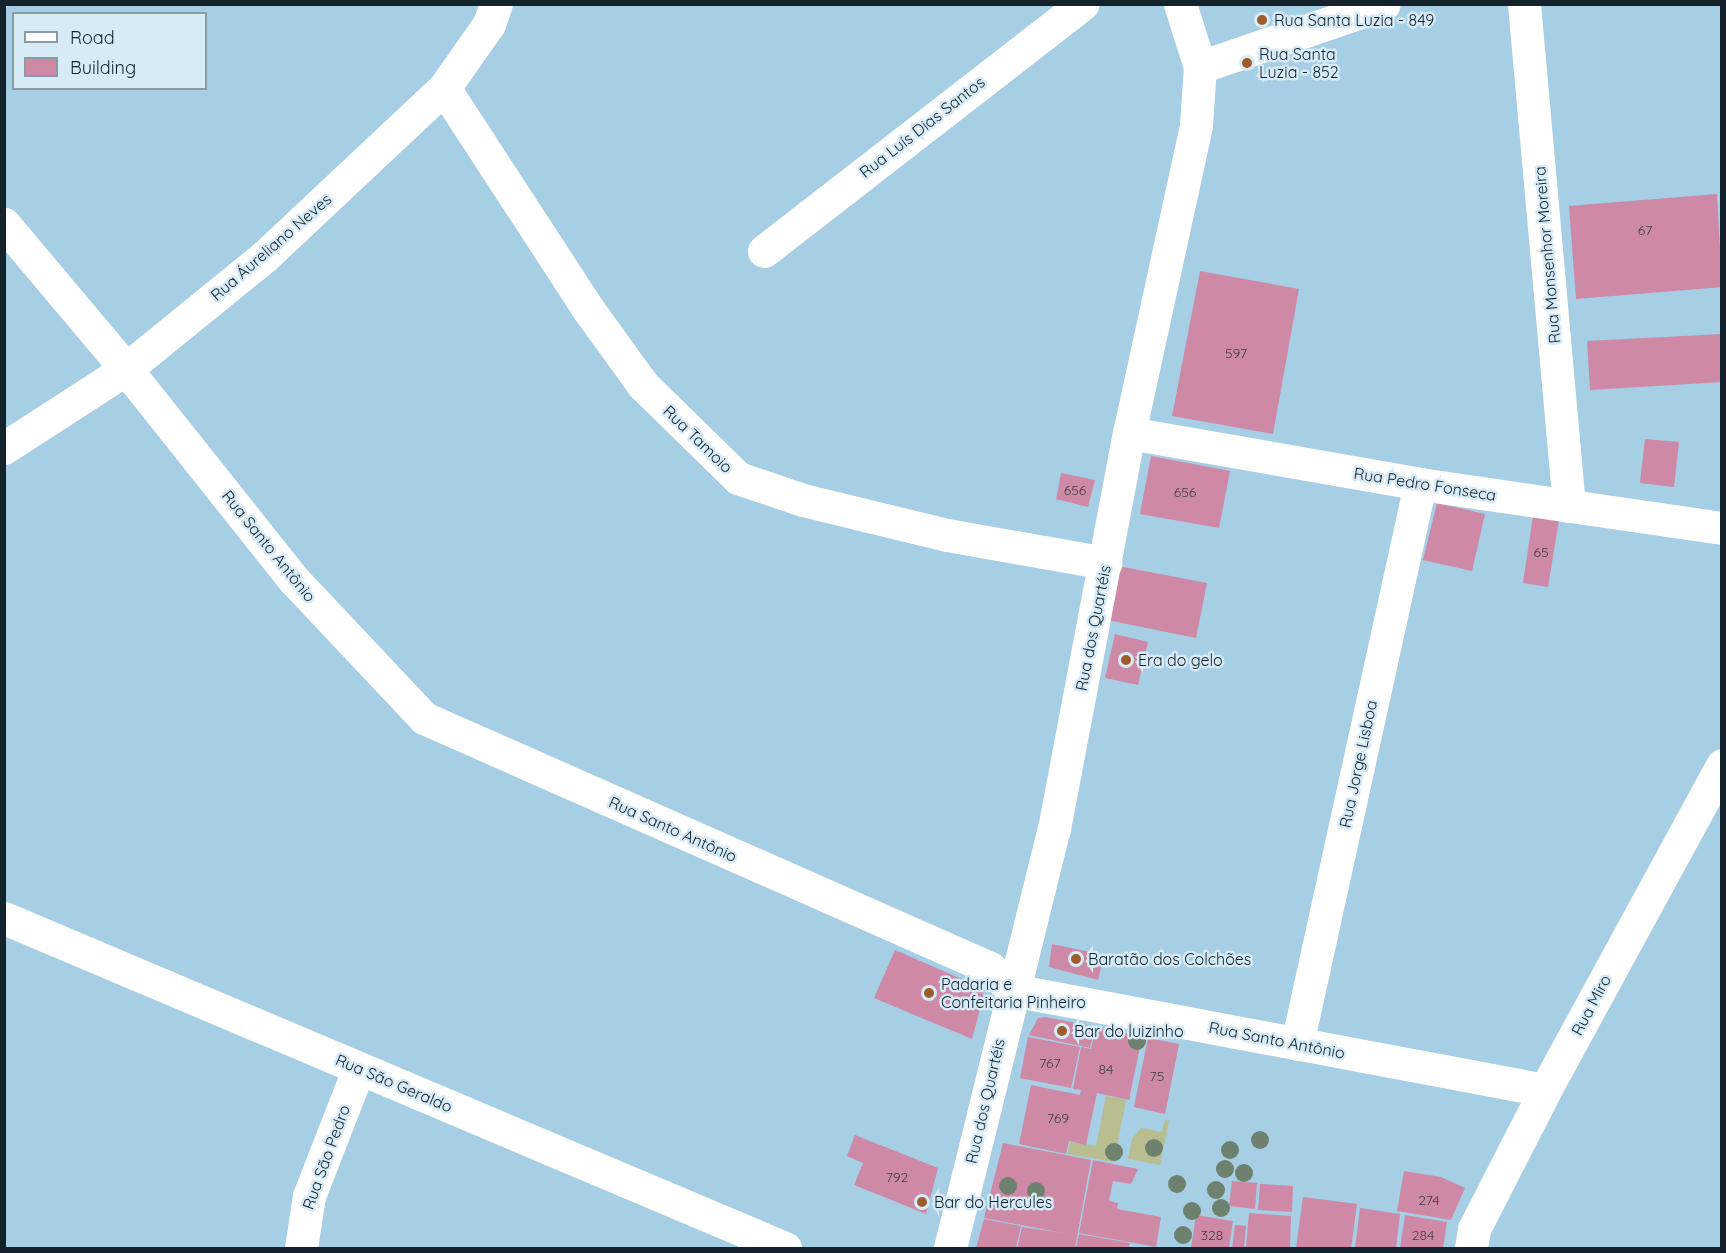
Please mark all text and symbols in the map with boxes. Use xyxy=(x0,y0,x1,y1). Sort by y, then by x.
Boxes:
place label: Rua Santa Luzia - 849 xyxy=(1274,10,1434,30)
legend xyxy=(12,12,207,90)
marker: Rua Santa Luzia - 849 xyxy=(1255,13,1269,27)
text: Road xyxy=(70,26,115,49)
place label: Rua Santa Luzia - 852 xyxy=(1259,44,1339,82)
text: Building xyxy=(70,56,136,79)
marker: Rua Santa Luzia - 852 xyxy=(1240,56,1254,70)
street label: Rua Luís Dias Santos xyxy=(856,72,988,182)
street label: Rua Monsenhor Moreira xyxy=(1530,166,1564,344)
street label: Rua Áureliano Neves xyxy=(207,189,335,305)
house number: 67 xyxy=(1638,222,1652,238)
house number: 597 xyxy=(1225,345,1247,361)
street label: Rua Tamoio xyxy=(659,401,737,477)
street label: Rua Pedro Fonseca xyxy=(1352,463,1498,505)
house number: 656 xyxy=(1064,482,1086,498)
house number: 656 xyxy=(1174,484,1196,500)
street label: Rua Santo Antônio xyxy=(218,486,320,606)
house number: 65 xyxy=(1533,544,1549,560)
street label: Rua dos Quartéis xyxy=(1071,564,1115,692)
place label: Era do gelo xyxy=(1138,650,1223,670)
marker: Era do gelo xyxy=(1119,653,1133,667)
street label: Rua Jorge Lisboa xyxy=(1335,698,1381,830)
street label: Rua Santo Antônio xyxy=(606,792,740,866)
place label: Baratão dos Colchões xyxy=(1088,949,1251,969)
marker: Baratão dos Colchões xyxy=(1069,952,1083,966)
street label: Rua Miro xyxy=(1567,971,1615,1039)
place label: Padaria e Confeitaria Pinheiro xyxy=(941,974,1086,1012)
marker: Padaria e Confeitaria Pinheiro xyxy=(922,986,936,1000)
street label: Rua Santo Antônio xyxy=(1207,1017,1347,1063)
place label: Bar do luizinho xyxy=(1074,1021,1184,1041)
marker: Bar do luizinho xyxy=(1055,1024,1069,1038)
street label: Rua dos Quartéis xyxy=(961,1037,1009,1165)
street label: Rua São Geraldo xyxy=(333,1050,455,1116)
house number: 767 xyxy=(1039,1055,1061,1071)
house number: 84 xyxy=(1099,1061,1113,1077)
house number: 75 xyxy=(1150,1068,1164,1084)
street label: Rua São Pedro xyxy=(298,1102,354,1212)
house number: 769 xyxy=(1047,1110,1069,1126)
house number: 792 xyxy=(886,1169,908,1185)
place label: Bar do Hercules xyxy=(934,1192,1052,1212)
house number: 274 xyxy=(1418,1192,1440,1208)
marker: Bar do Hercules xyxy=(915,1195,929,1209)
house number: 328 xyxy=(1201,1227,1223,1243)
house number: 284 xyxy=(1412,1227,1434,1243)

